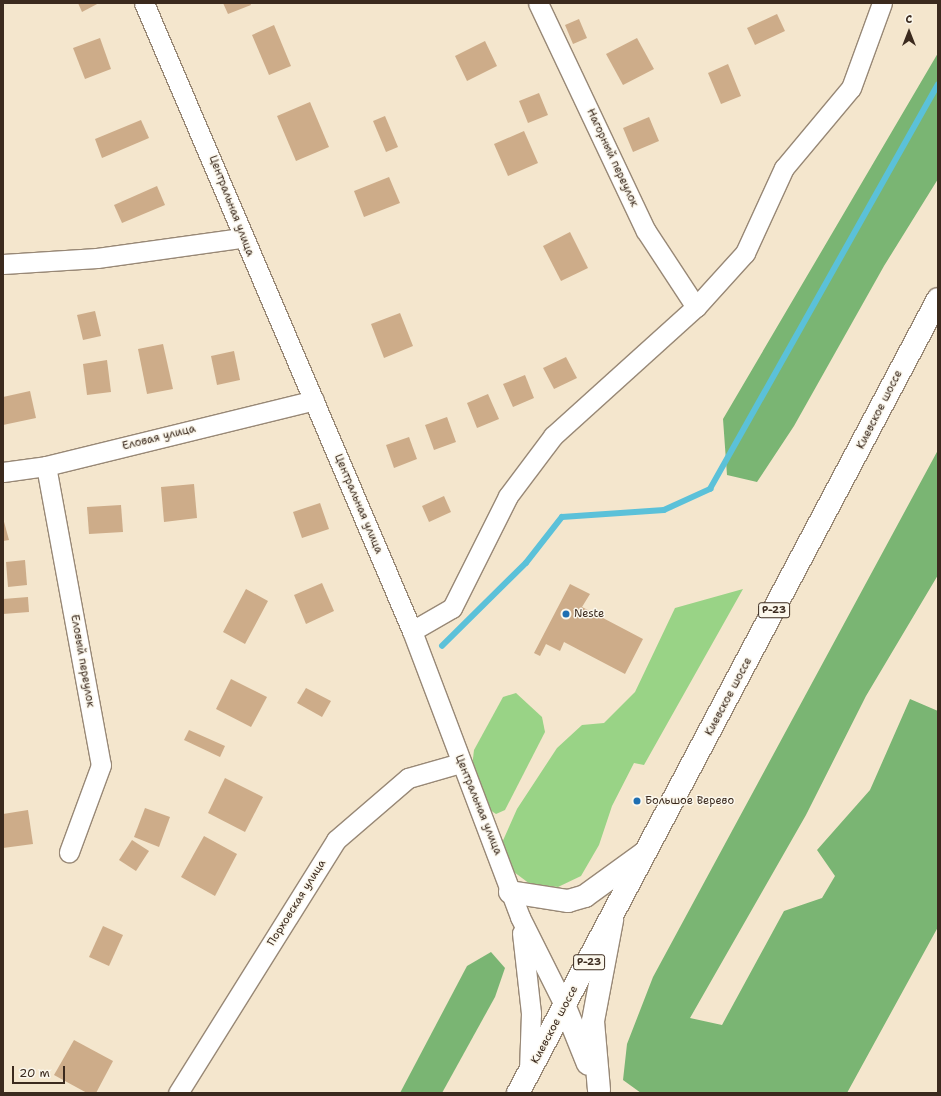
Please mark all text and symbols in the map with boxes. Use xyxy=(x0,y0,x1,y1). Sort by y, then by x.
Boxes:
north arrow xyxy=(889,12,929,52)
text: С xyxy=(906,12,912,27)
street label: Нагорный переулок xyxy=(583,107,641,209)
street label: Центральная улица xyxy=(206,154,256,258)
street label: Киевское шоссе xyxy=(854,368,906,452)
street label: Еловая улица xyxy=(121,423,197,453)
street label: Центральная улица xyxy=(331,452,385,556)
road number: Р-23 xyxy=(758,602,790,618)
place label: Neste xyxy=(574,607,604,621)
marker: Neste xyxy=(561,609,571,619)
street label: Еловый переулок xyxy=(67,614,97,708)
street label: Киевское шоссе xyxy=(703,656,755,738)
street label: Центральная улица xyxy=(452,753,504,857)
place label: Большое Верево xyxy=(645,794,734,808)
marker: Большое Верево xyxy=(632,796,642,806)
street label: Порховская улица xyxy=(265,857,329,949)
road number: Р-23 xyxy=(573,954,605,970)
street label: Киевское шоссе xyxy=(529,984,581,1066)
scale bar xyxy=(14,1058,67,1084)
text: 20 m xyxy=(19,1065,50,1081)

